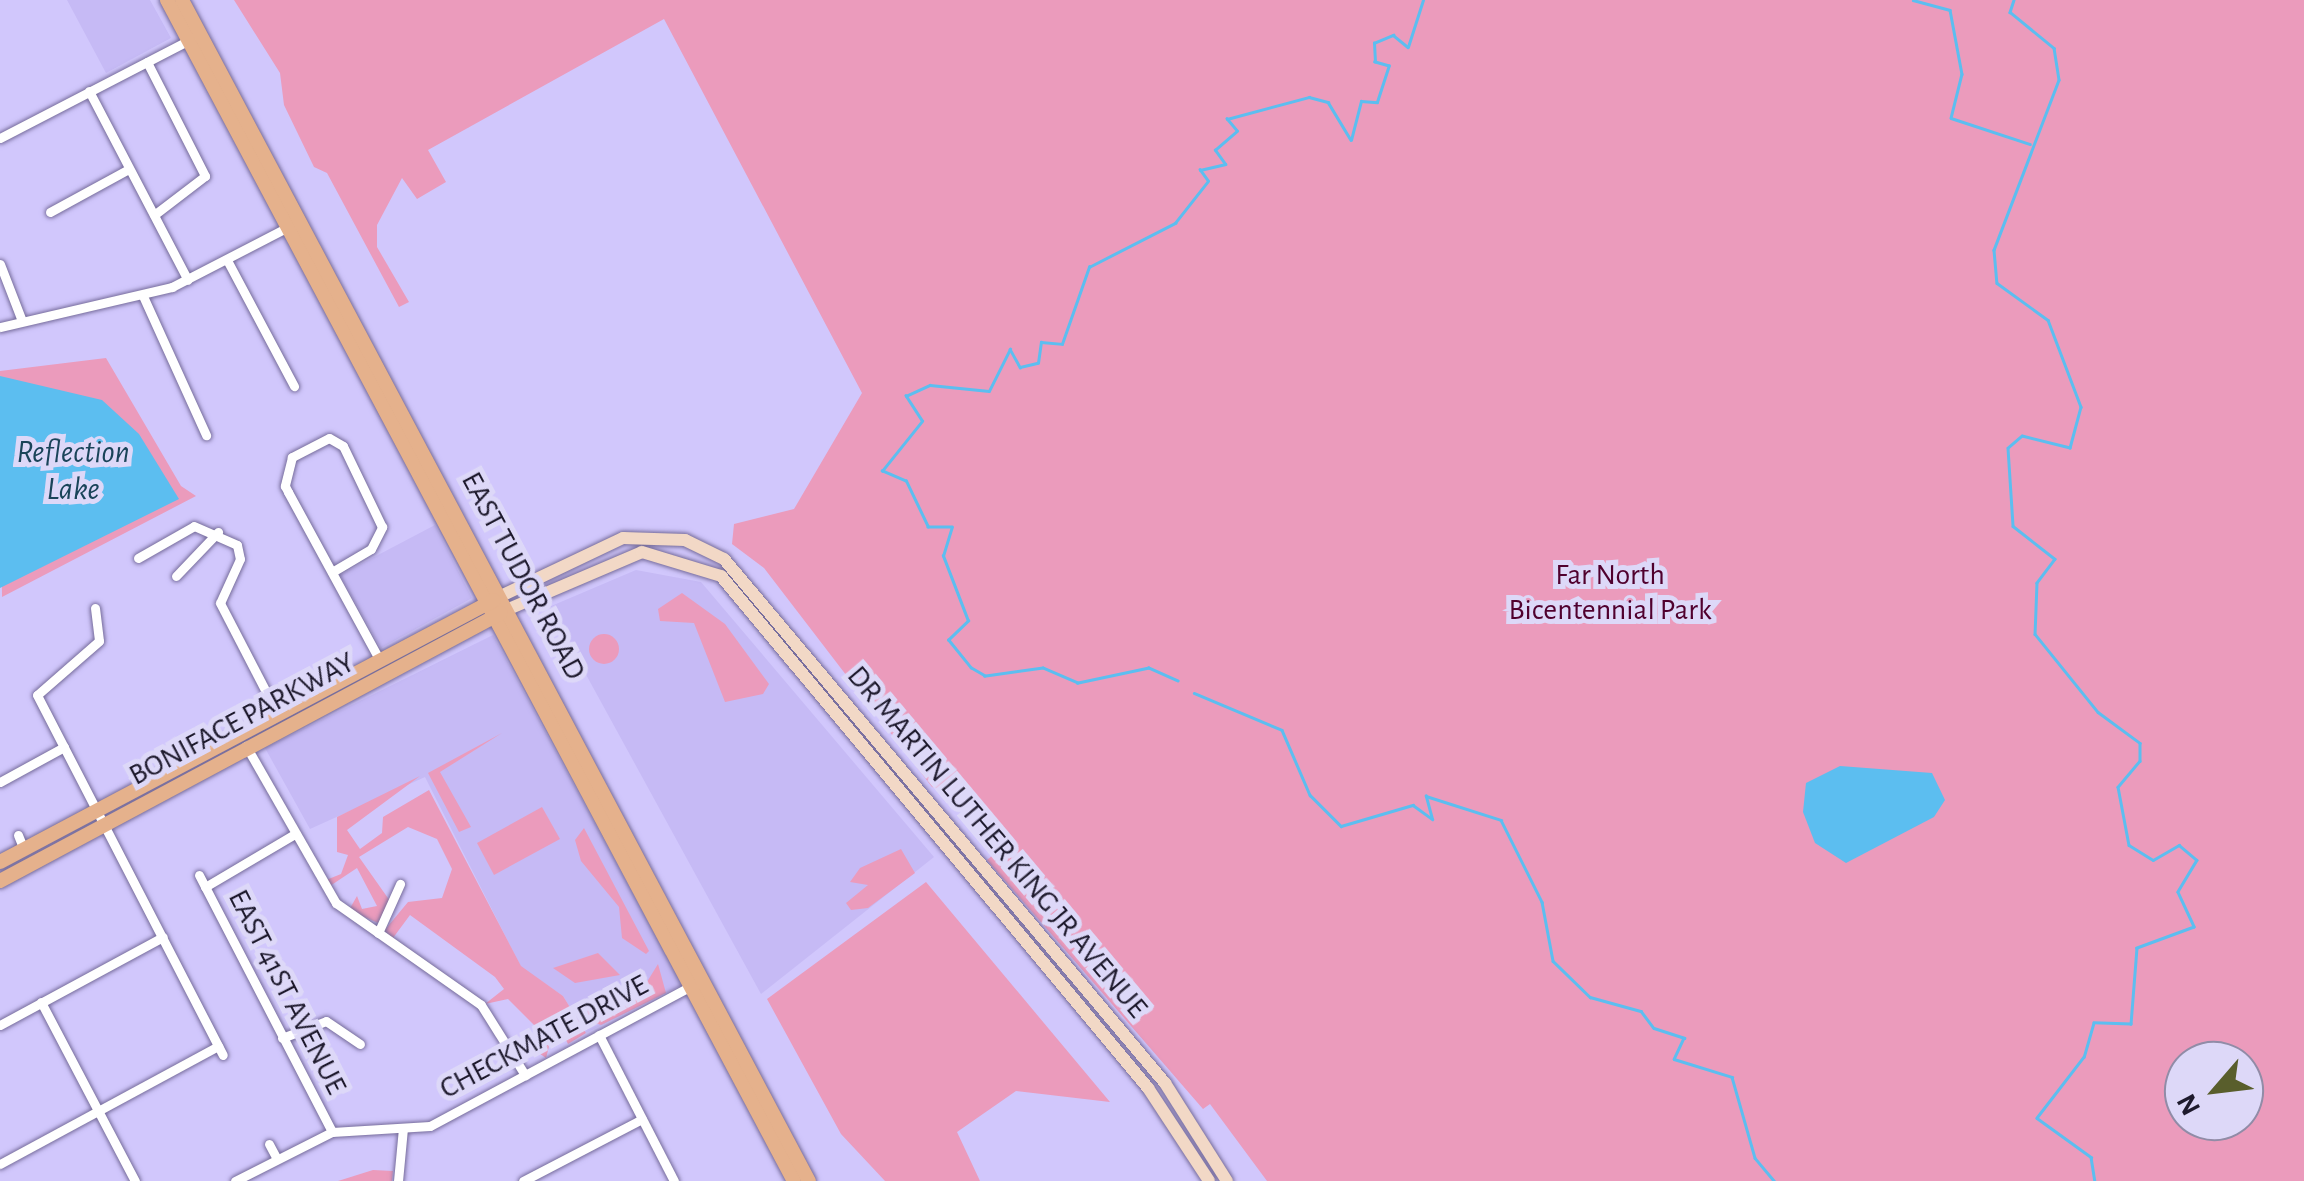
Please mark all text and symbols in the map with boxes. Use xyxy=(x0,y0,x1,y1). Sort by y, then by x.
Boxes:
water label: Reflection Lake xyxy=(16,434,130,509)
street label: EAST TUDOR ROAD xyxy=(453,466,593,686)
park label: Far North Bicentennial Park xyxy=(1508,557,1712,628)
street label: BONIFACE PARKWAY xyxy=(123,644,361,794)
street label: DR MARTIN LUTHER KING JR AVENUE xyxy=(839,659,1155,1025)
street label: EAST 41ST AVENUE xyxy=(220,884,354,1100)
street label: CHECKMATE DRIVE xyxy=(434,967,654,1107)
north arrow xyxy=(2164,1041,2264,1141)
text: N xyxy=(2172,1089,2206,1119)

